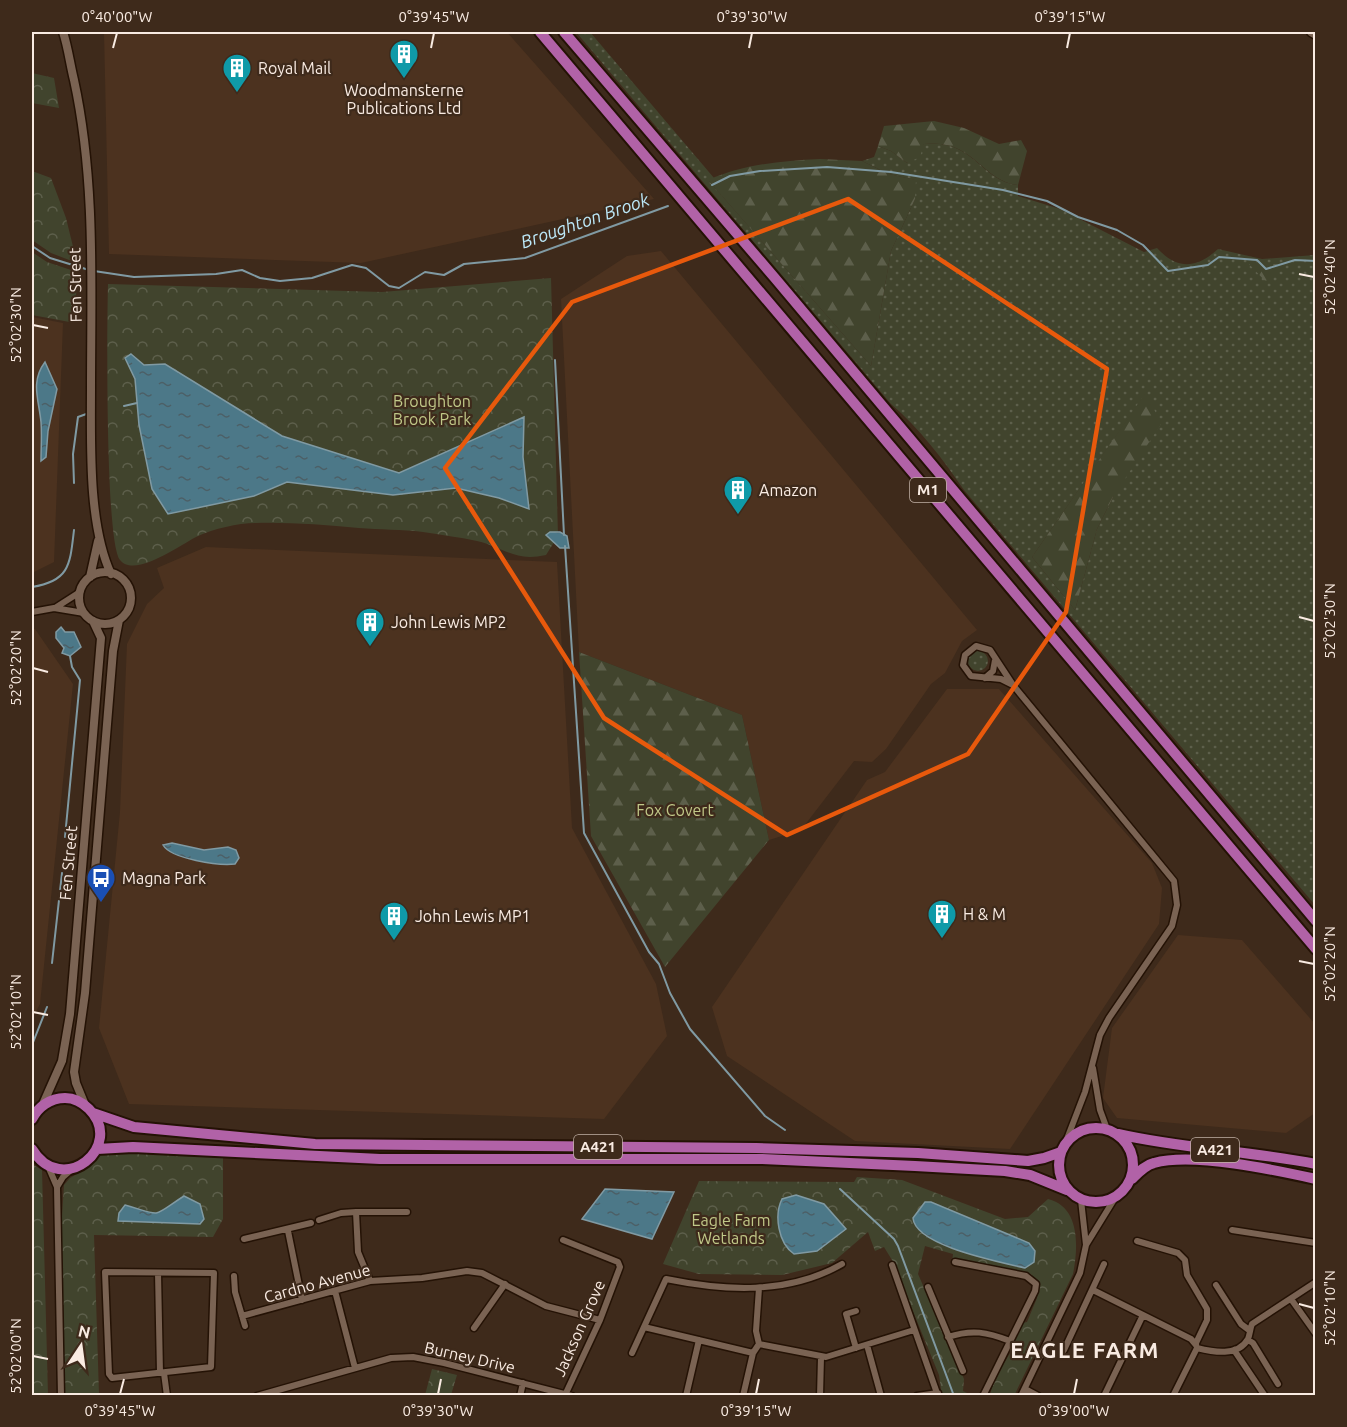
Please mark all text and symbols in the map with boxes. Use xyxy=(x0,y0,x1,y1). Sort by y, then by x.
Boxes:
text: 0°40'00"W xyxy=(82,8,153,25)
text: 0°39'45"W xyxy=(399,8,470,25)
text: 0°39'30"W xyxy=(717,8,788,25)
text: 0°39'15"W xyxy=(1035,8,1106,25)
building icon: Woodmansterne Publications Ltd xyxy=(388,38,420,80)
building icon: Royal Mail xyxy=(221,52,253,94)
place label: Royal Mail xyxy=(258,59,331,77)
place label: Woodmansterne Publications Ltd xyxy=(344,81,464,117)
water label: Broughton Brook xyxy=(518,188,652,251)
text: 52°02'40"N xyxy=(1321,239,1338,315)
street label: Fen Street xyxy=(65,247,85,323)
text: 52°02'30"N xyxy=(7,287,24,363)
park label: Broughton Brook Park xyxy=(393,392,471,428)
building icon: Amazon xyxy=(722,474,754,516)
road number: M1 xyxy=(910,478,946,502)
place label: Amazon xyxy=(759,481,817,499)
text: 52°02'30"N xyxy=(1321,583,1338,659)
building icon: John Lewis MP2 xyxy=(354,606,386,648)
place label: John Lewis MP2 xyxy=(391,613,507,631)
text: 52°02'20"N xyxy=(7,630,24,706)
park label: Fox Covert xyxy=(636,801,714,819)
street label: Fen Street xyxy=(56,824,80,901)
bus stop icon: Magna Park xyxy=(85,862,117,904)
place label: Magna Park xyxy=(122,869,206,887)
building icon: H & M xyxy=(926,898,958,940)
building icon: John Lewis MP1 xyxy=(378,900,410,942)
place label: H & M xyxy=(963,905,1006,923)
place label: John Lewis MP1 xyxy=(415,907,531,925)
text: 52°02'20"N xyxy=(1321,926,1338,1002)
text: 52°02'10"N xyxy=(7,974,24,1050)
road number: A421 xyxy=(574,1135,622,1159)
road number: A421 xyxy=(1191,1138,1239,1162)
park label: Eagle Farm Wetlands xyxy=(692,1211,770,1247)
street label: Cardno Avenue xyxy=(262,1260,372,1306)
text: 52°02'10"N xyxy=(1321,1270,1338,1346)
street label: Jackson Grove xyxy=(550,1277,608,1379)
north arrow xyxy=(51,1316,111,1376)
text: 52°02'00"N xyxy=(7,1318,24,1394)
text: N xyxy=(77,1321,92,1341)
district label: EAGLE FARM xyxy=(1010,1337,1160,1362)
street label: Burney Drive xyxy=(423,1338,517,1376)
text: 0°39'45"W xyxy=(85,1402,156,1419)
text: 0°39'30"W xyxy=(403,1402,474,1419)
text: 0°39'15"W xyxy=(721,1402,792,1419)
text: 0°39'00"W xyxy=(1039,1402,1110,1419)

